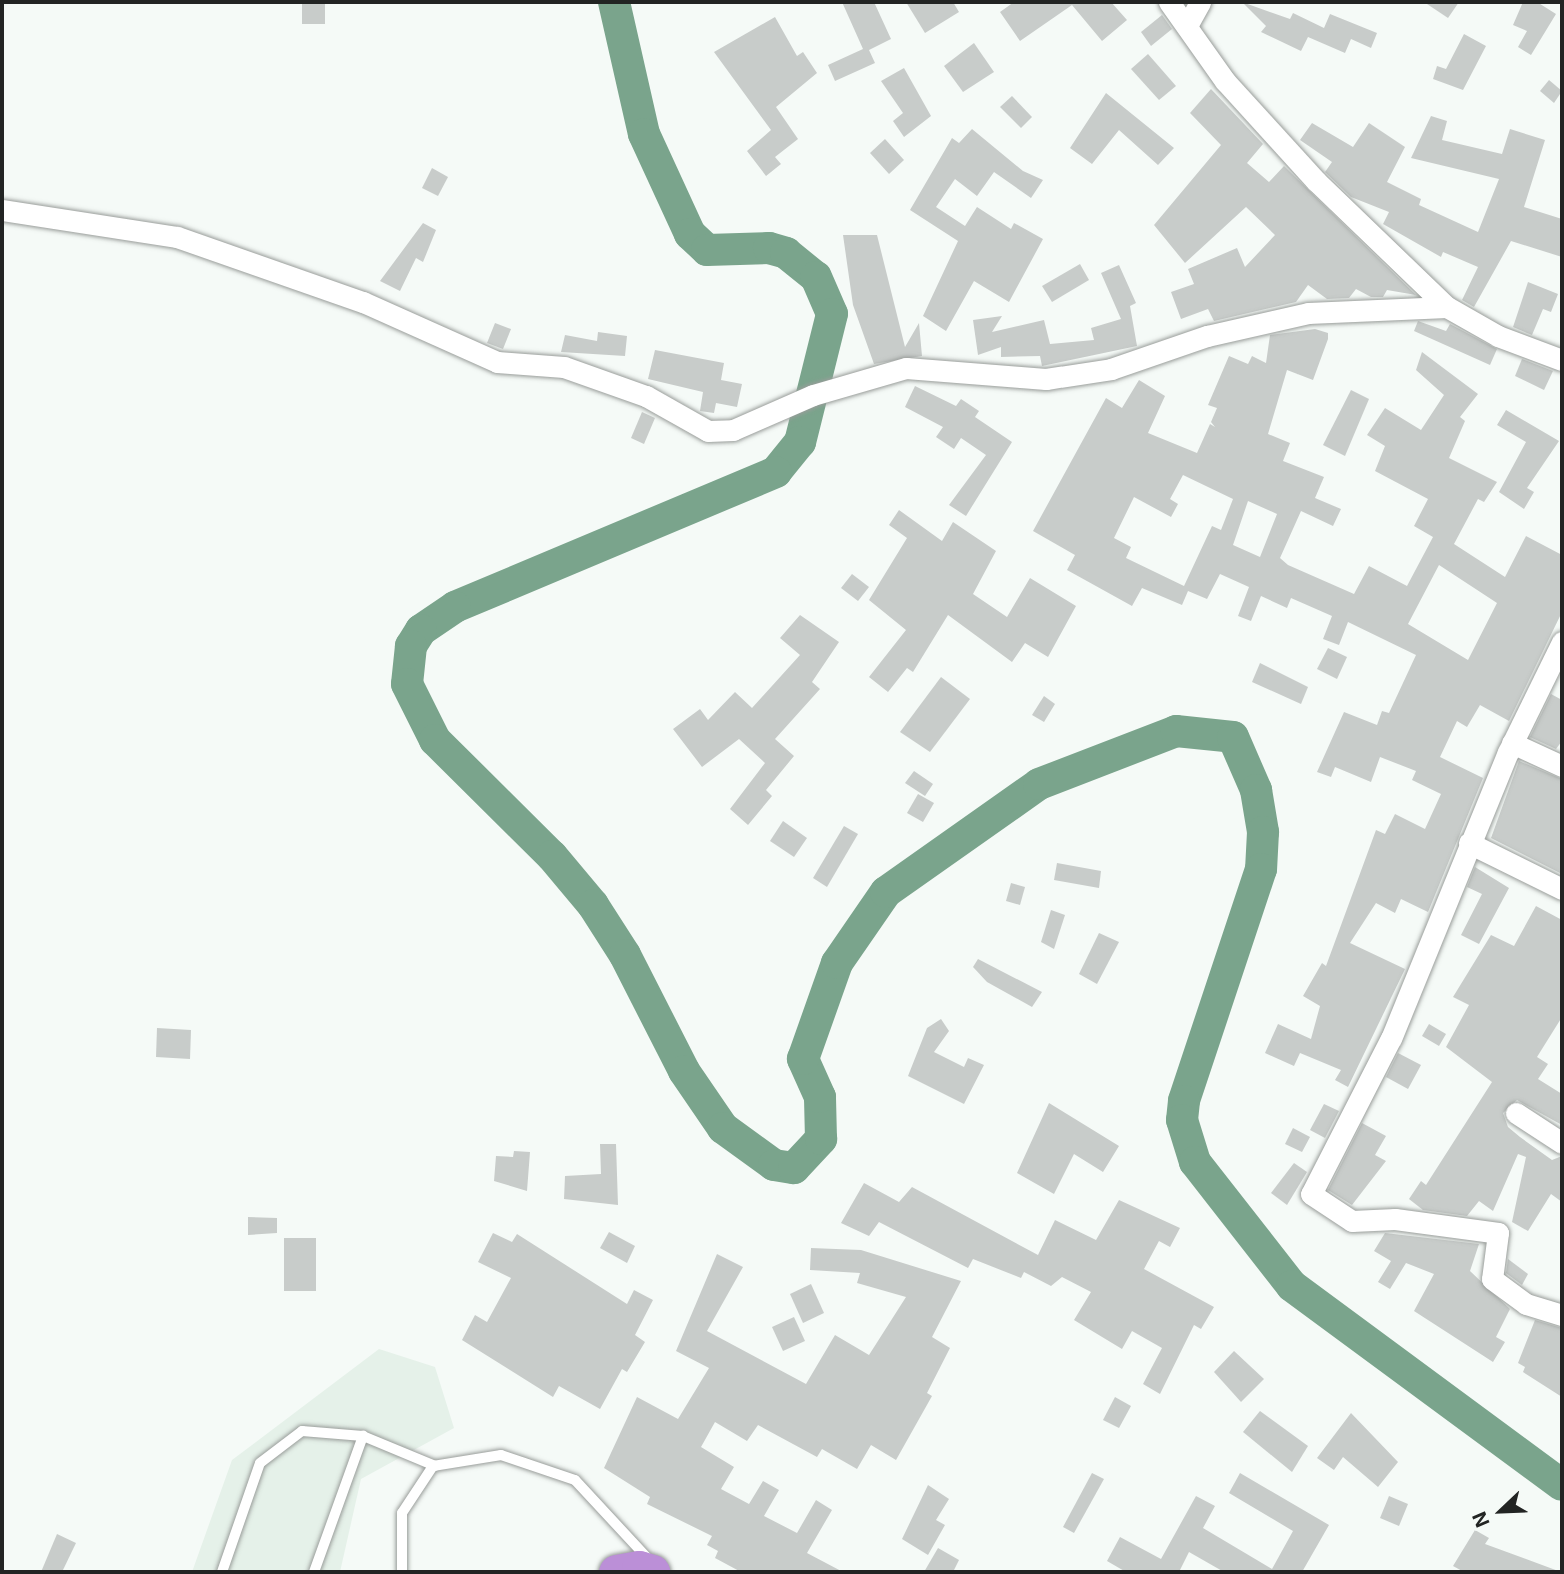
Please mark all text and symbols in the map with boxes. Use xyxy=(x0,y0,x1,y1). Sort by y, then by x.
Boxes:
north arrow xyxy=(1466,1476,1536,1546)
text: N xyxy=(1468,1508,1495,1531)

